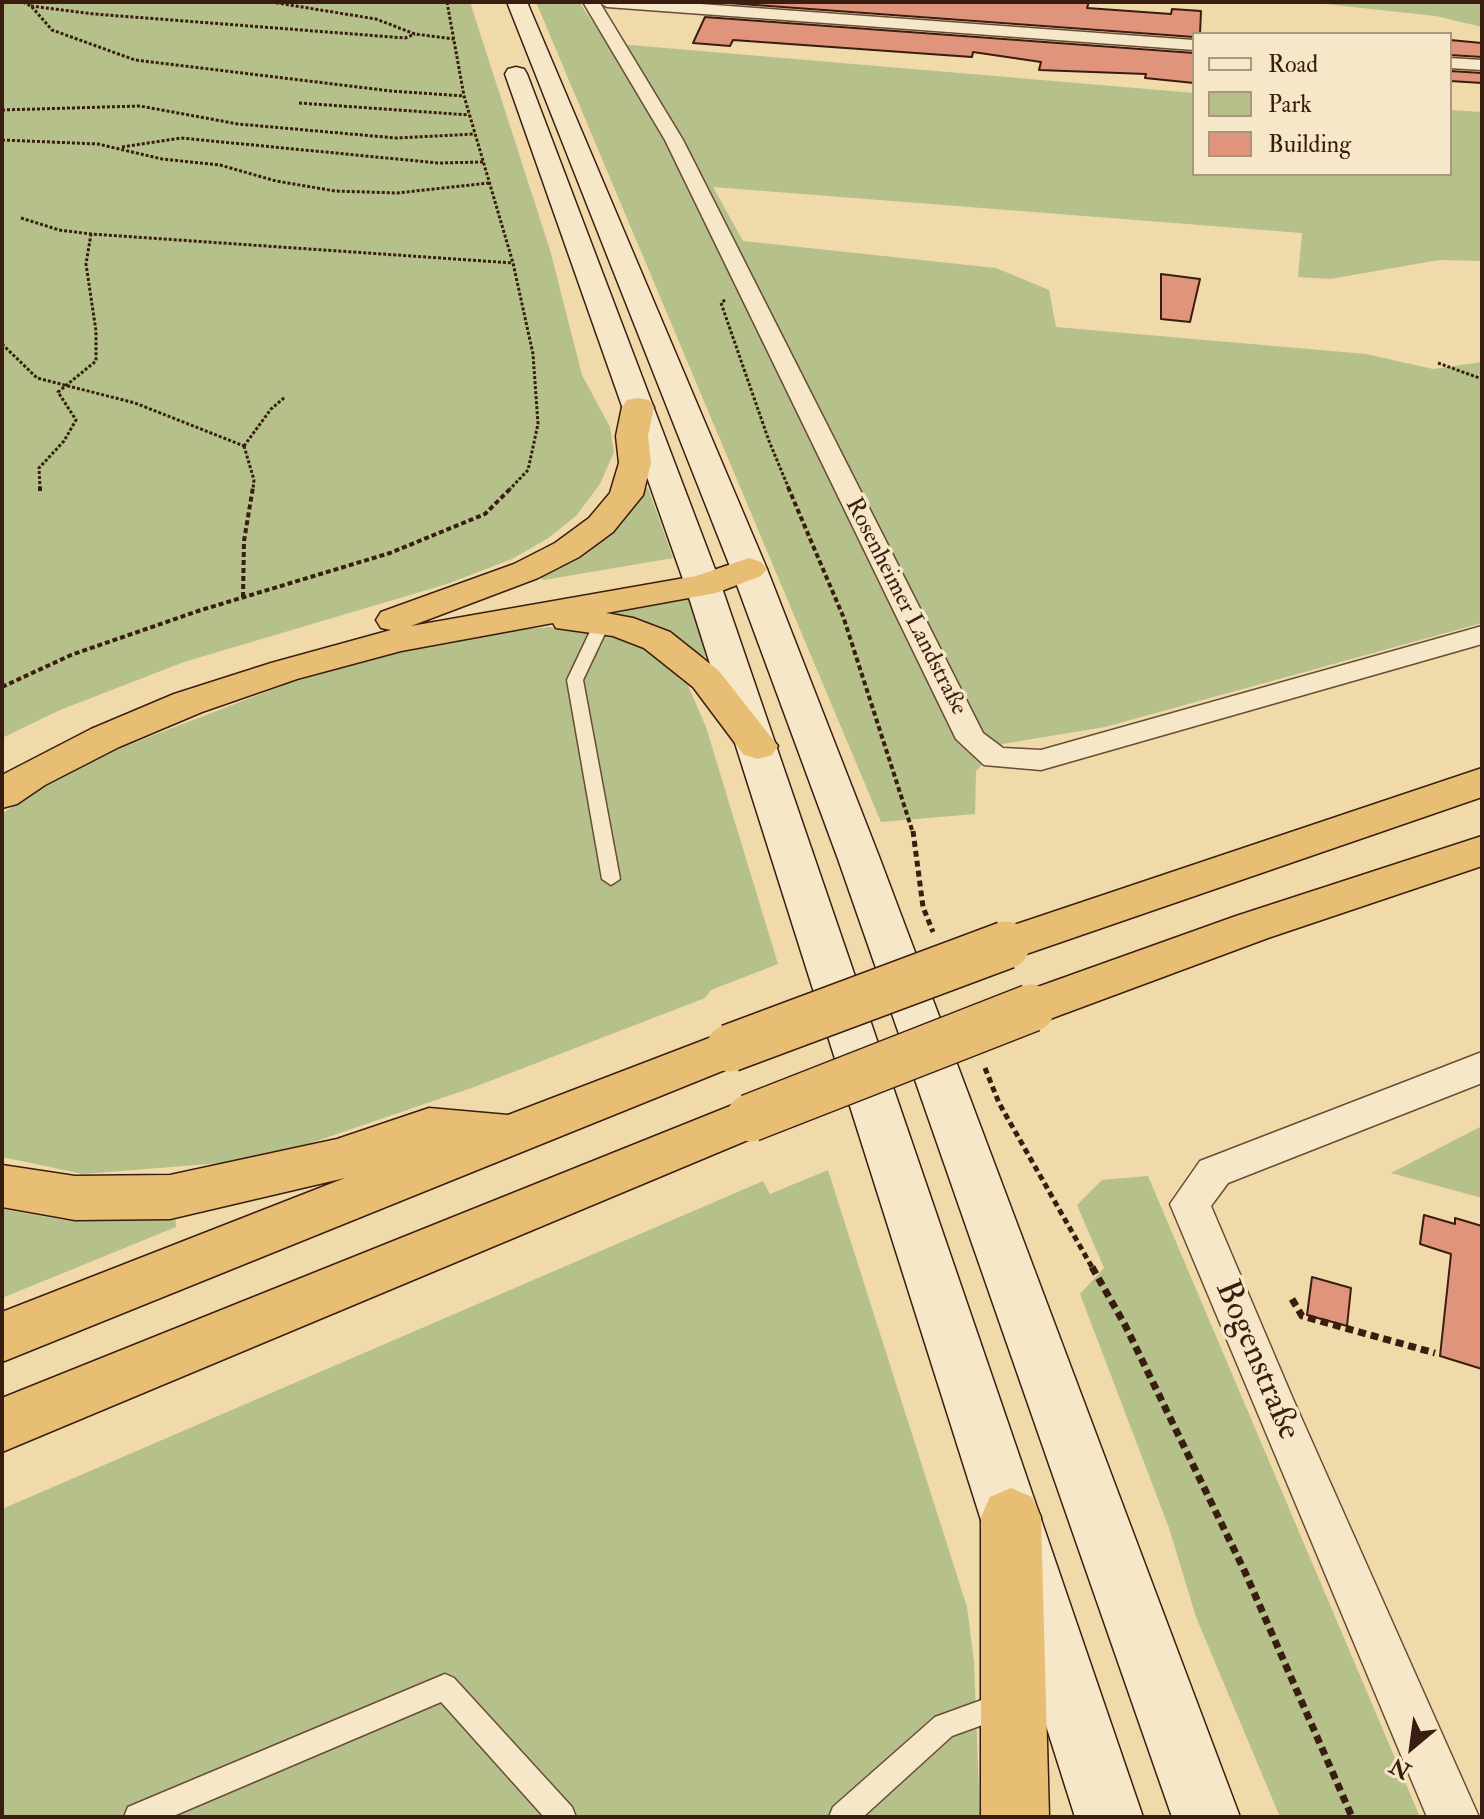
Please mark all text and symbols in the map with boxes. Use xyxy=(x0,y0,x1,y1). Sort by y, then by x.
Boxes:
legend xyxy=(1192,32,1452,176)
text: Road xyxy=(1268,49,1318,80)
text: Park xyxy=(1268,89,1312,120)
text: Building xyxy=(1268,129,1351,160)
street label: Rosenheimer Landstraße xyxy=(838,494,972,720)
street label: Bogenstraße xyxy=(1204,1275,1308,1447)
north arrow xyxy=(1372,1707,1452,1787)
text: N xyxy=(1385,1751,1416,1785)

